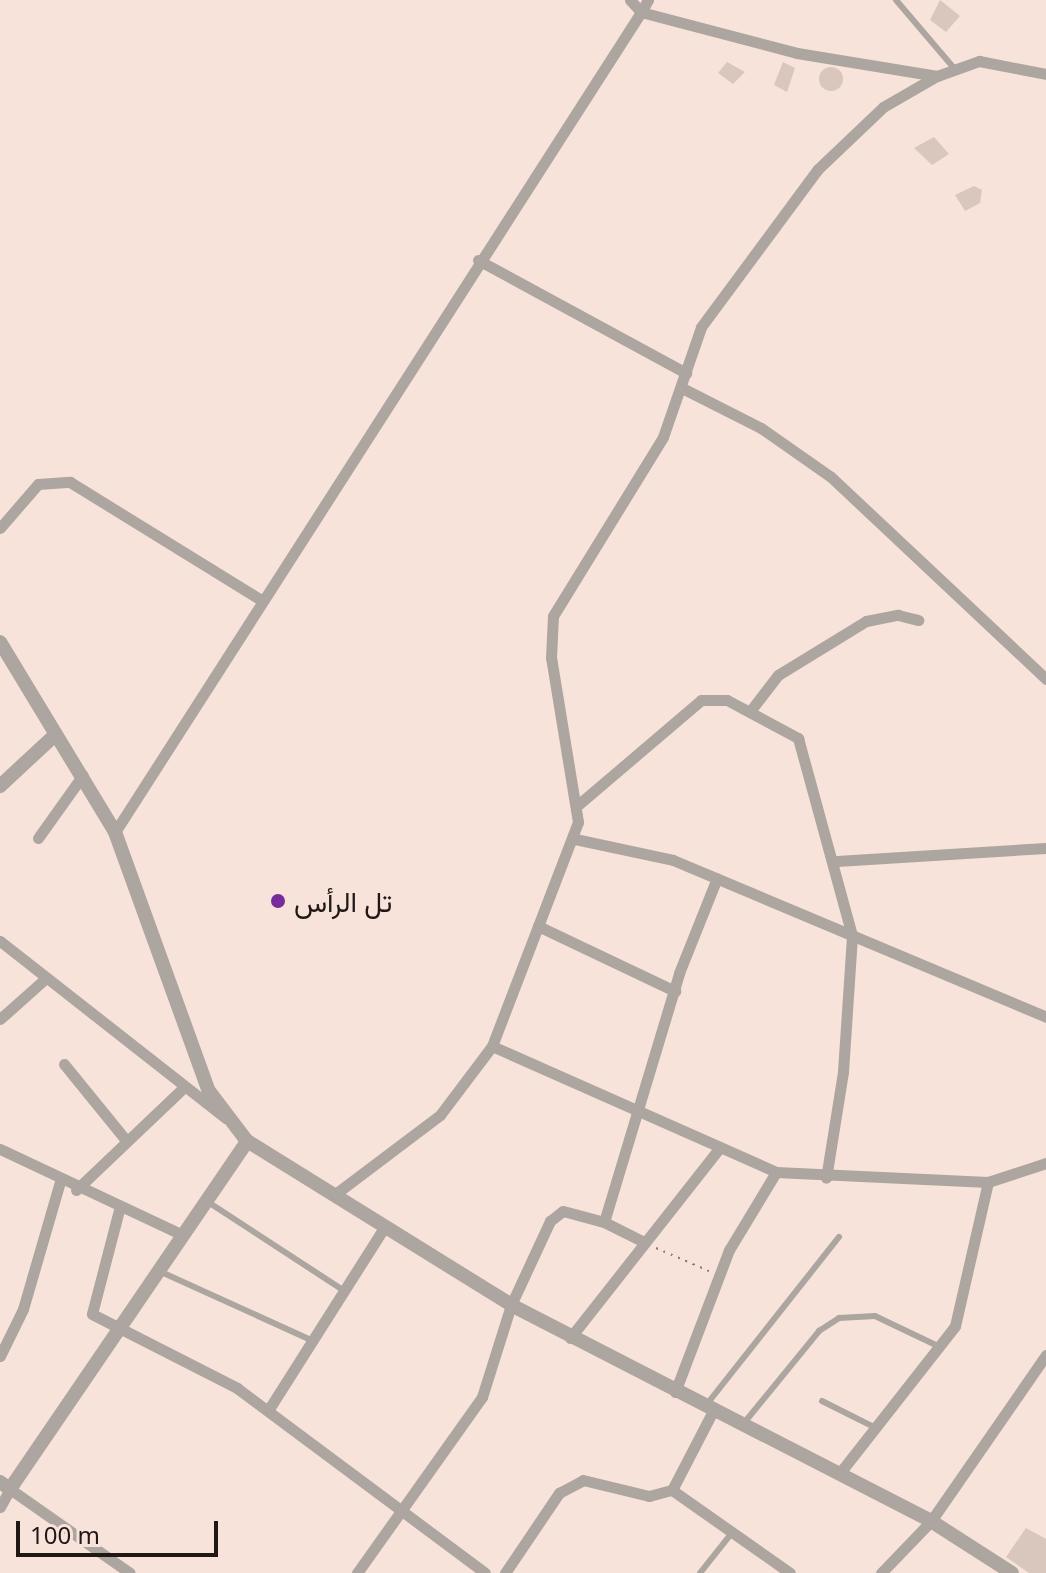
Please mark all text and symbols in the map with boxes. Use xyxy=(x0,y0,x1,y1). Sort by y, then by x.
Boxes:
place label: تل الرأس xyxy=(294,884,392,918)
marker: تل الرأس xyxy=(269,892,287,910)
scale bar xyxy=(20,1505,222,1555)
text: 100 m xyxy=(30,1518,100,1551)

